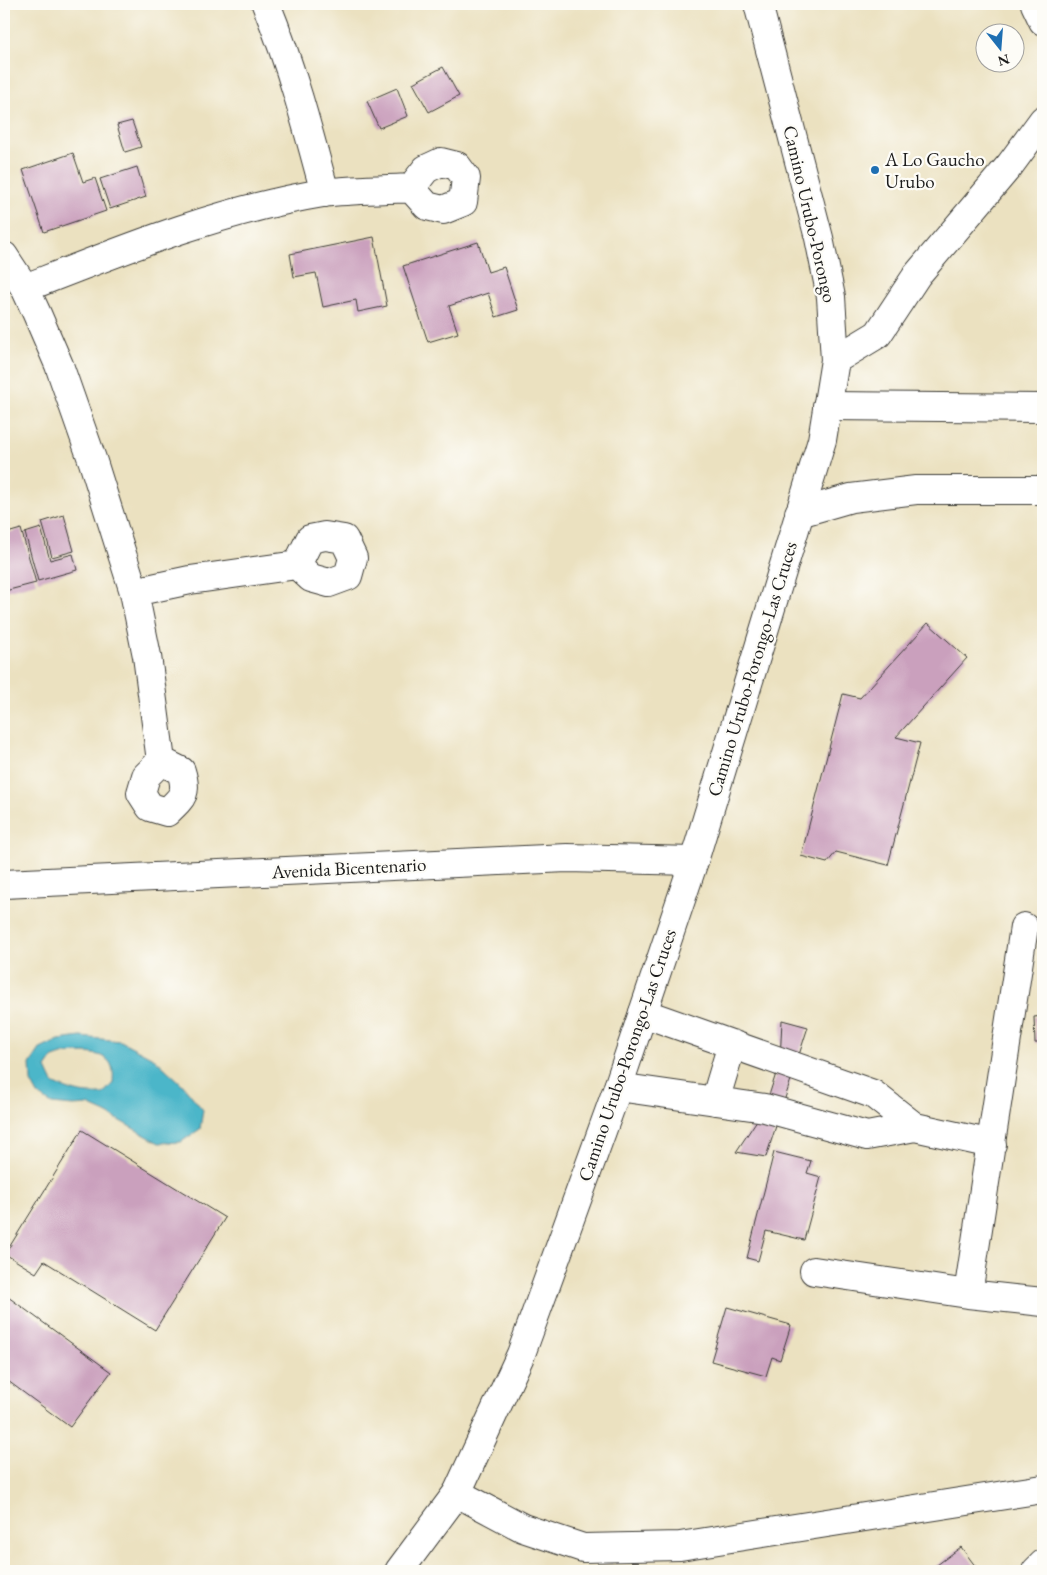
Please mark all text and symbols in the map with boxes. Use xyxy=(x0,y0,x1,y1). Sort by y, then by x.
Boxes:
north arrow xyxy=(974,22,1024,72)
text: N xyxy=(995,50,1012,71)
street label: Camino Urubo-Porongo xyxy=(777,123,843,305)
place label: A Lo Gaucho Urubo xyxy=(884,147,985,194)
marker: A Lo Gaucho Urubo xyxy=(869,164,881,176)
street label: Camino Urubo-Porongo-Las Cruces xyxy=(701,538,803,800)
street label: Avenida Bicentenario xyxy=(270,851,427,885)
street label: Camino Urubo-Porongo-Las Cruces xyxy=(572,925,682,1185)

